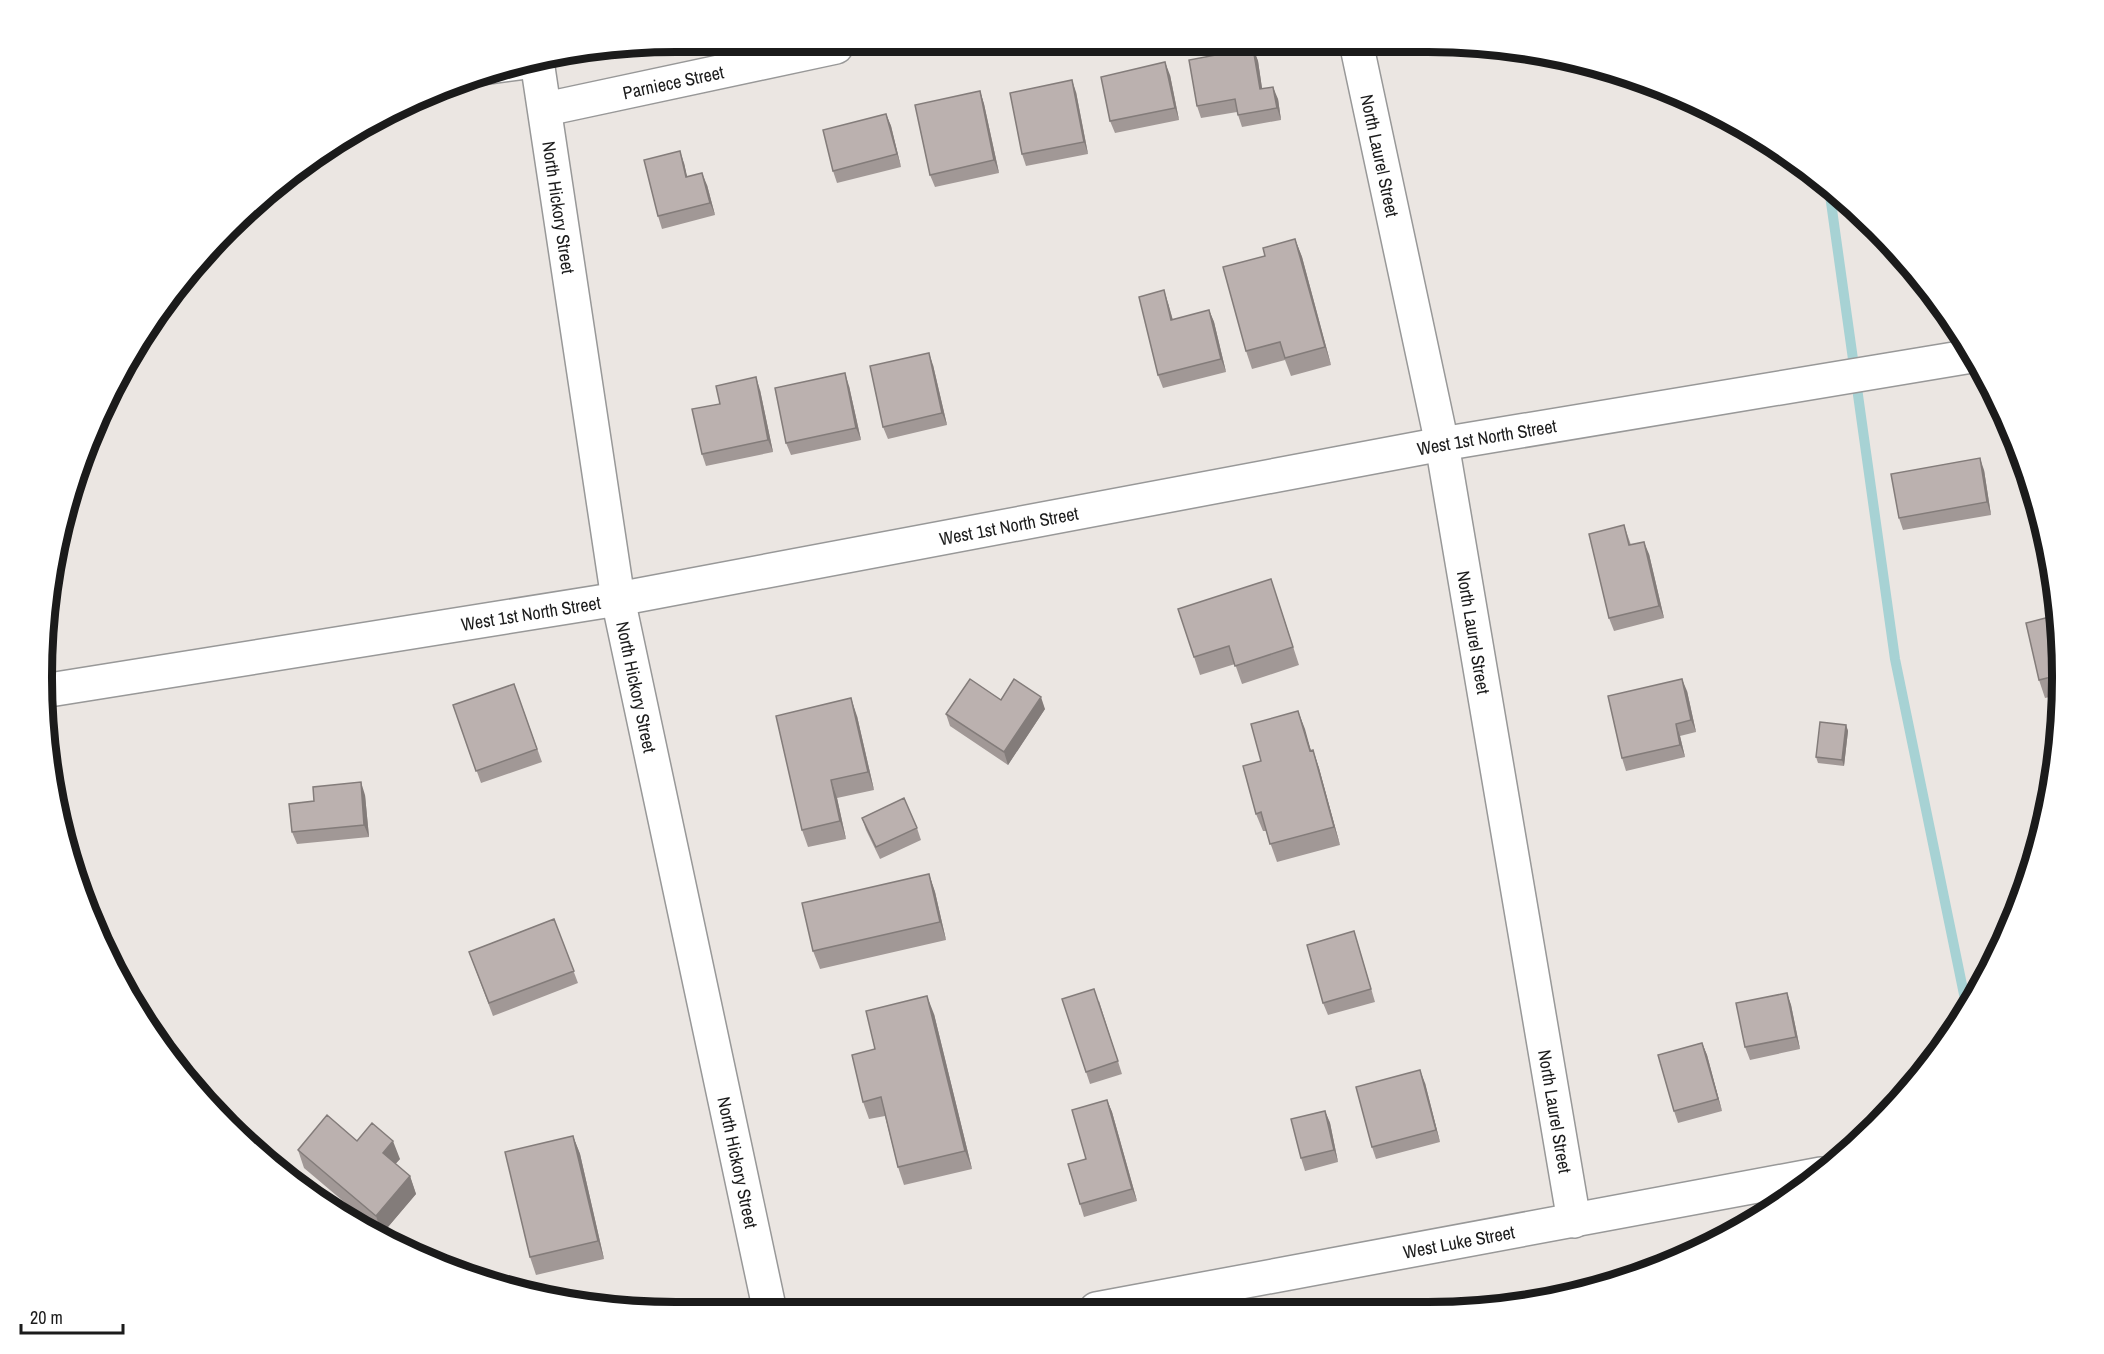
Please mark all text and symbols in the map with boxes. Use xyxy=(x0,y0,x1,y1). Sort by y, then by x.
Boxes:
street label: Parniece Street xyxy=(620,59,726,105)
street label: North Laurel Street xyxy=(1355,92,1406,219)
street label: North Hickory Street xyxy=(537,139,581,275)
street label: West 1st North Street xyxy=(1415,413,1558,461)
street label: West 1st North Street xyxy=(937,500,1080,551)
street label: North Laurel Street xyxy=(1451,569,1497,696)
street label: West 1st North Street xyxy=(459,589,602,636)
street label: North Hickory Street xyxy=(611,619,663,755)
street label: North Laurel Street xyxy=(1533,1048,1578,1175)
street label: North Hickory Street xyxy=(712,1094,764,1230)
street label: West Luke Street xyxy=(1401,1219,1517,1264)
scale bar xyxy=(21,1297,123,1335)
text: 20 m xyxy=(30,1305,63,1330)

